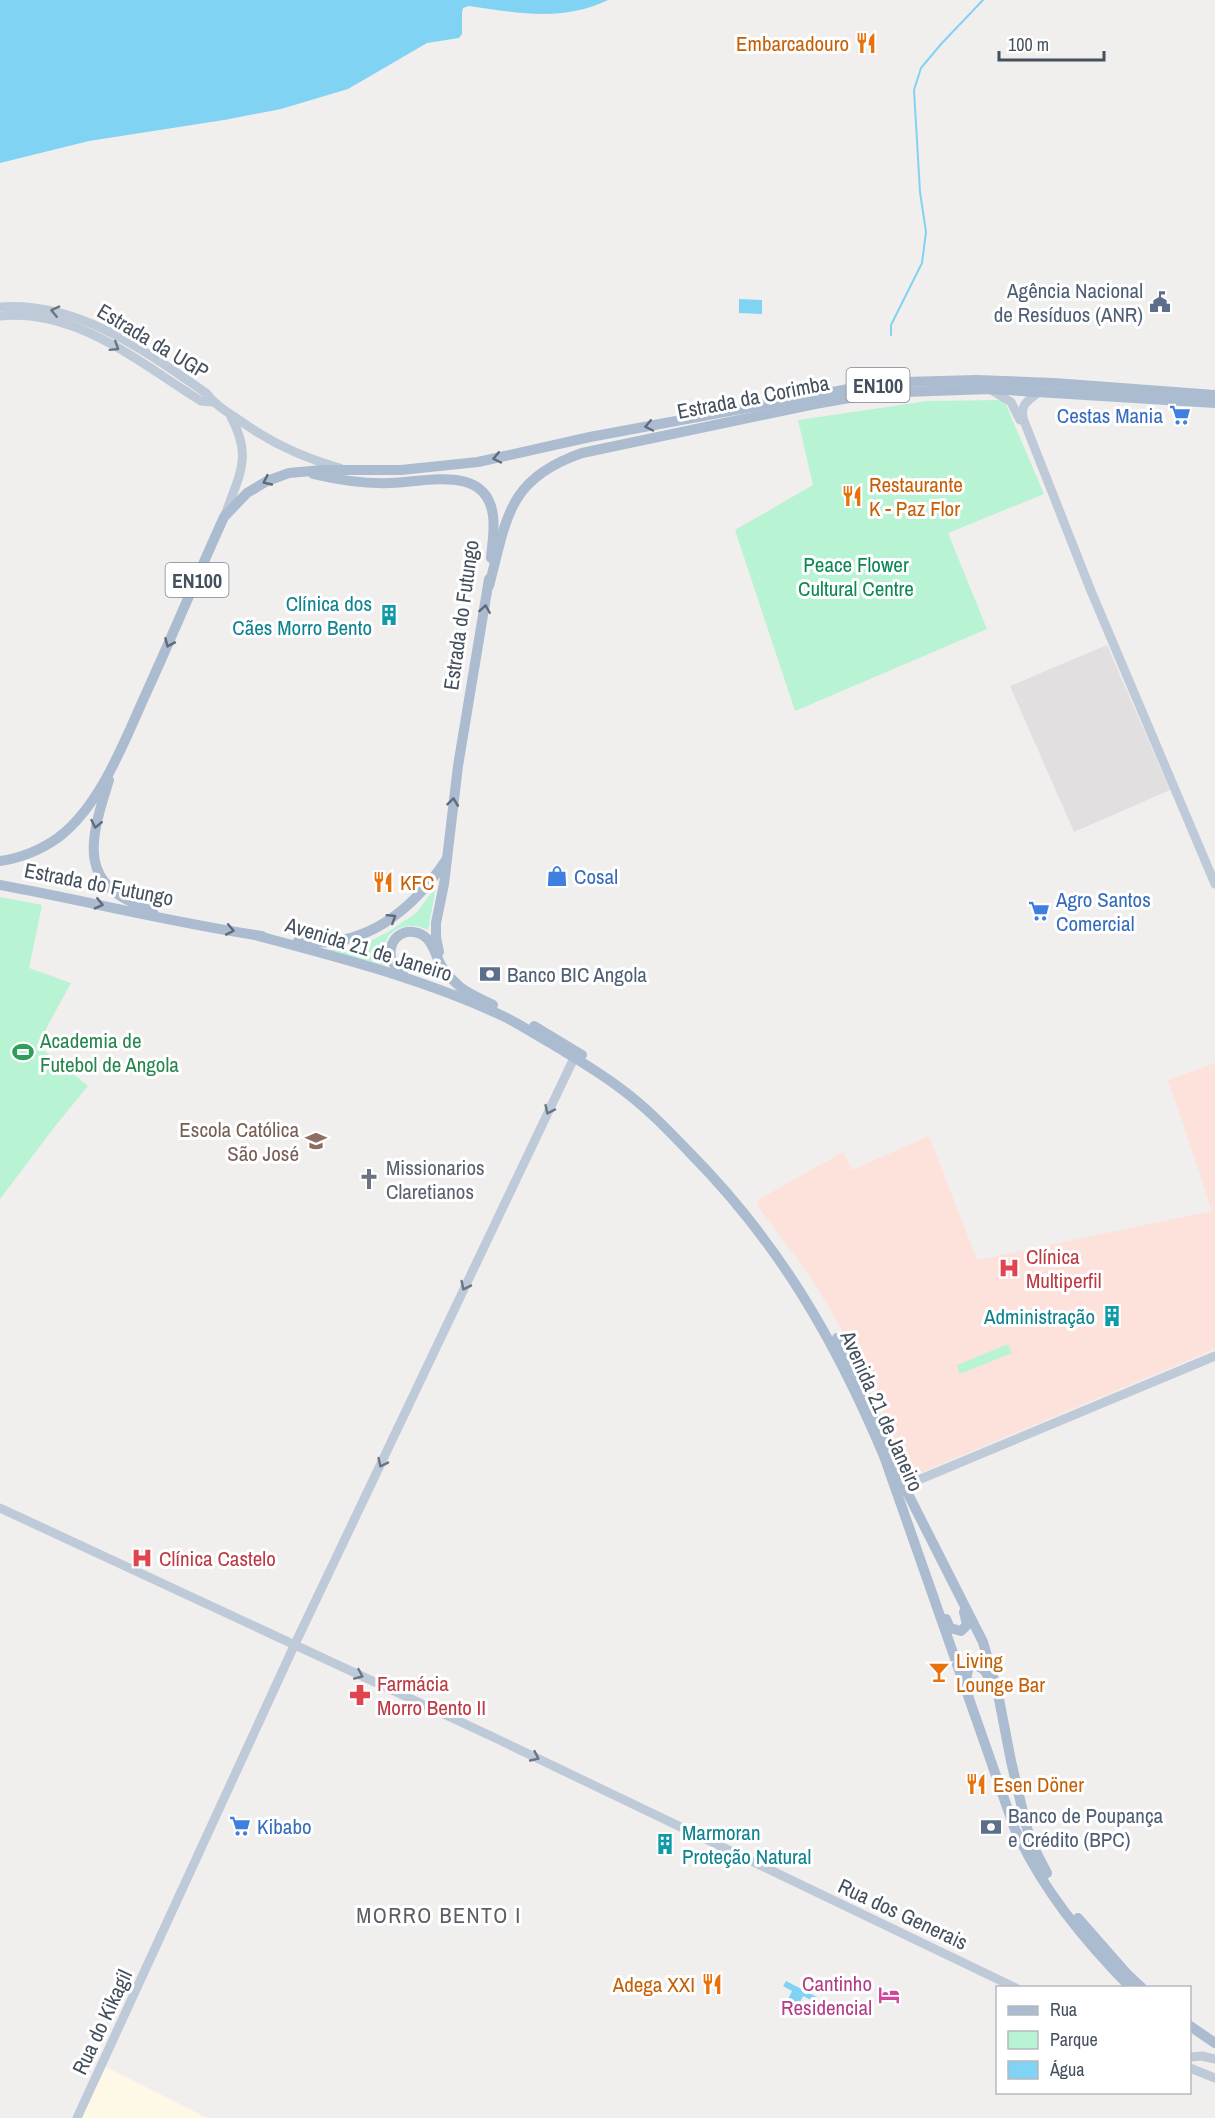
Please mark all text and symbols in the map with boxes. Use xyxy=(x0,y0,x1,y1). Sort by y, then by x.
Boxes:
scale bar xyxy=(999,24,1104,62)
place label: Embarcadouro xyxy=(736,29,849,58)
restaurant icon: Embarcadouro xyxy=(854,31,878,55)
text: 100 m xyxy=(1008,32,1049,57)
place label: Agência Nacional de Resíduos (ANR) xyxy=(994,276,1143,329)
public building icon: Agência Nacional de Resíduos (ANR) xyxy=(1148,290,1172,314)
street label: Estrada da UGP xyxy=(92,296,214,386)
one-way arrow xyxy=(50,306,60,319)
one-way arrow xyxy=(108,340,119,351)
street label: Estrada da Corimba xyxy=(675,368,832,426)
road number: EN100 xyxy=(846,368,910,402)
place label: Cestas Mania xyxy=(1057,401,1163,430)
supermarket icon: Cestas Mania xyxy=(1168,403,1192,427)
one-way arrow xyxy=(644,419,654,432)
one-way arrow xyxy=(492,451,502,464)
place label: Restaurante K - Paz Flor xyxy=(869,470,963,523)
one-way arrow xyxy=(263,474,274,486)
restaurant icon: Restaurante K - Paz Flor xyxy=(840,484,864,508)
street label: Estrada do Futungo xyxy=(436,538,486,692)
park label: Peace Flower Cultural Centre xyxy=(798,550,914,603)
road number: EN100 xyxy=(166,563,228,597)
place label: Clínica dos Cães Morro Bento xyxy=(232,589,372,642)
building icon: Clínica dos Cães Morro Bento xyxy=(377,603,401,627)
one-way arrow xyxy=(478,605,491,615)
one-way arrow xyxy=(164,637,176,648)
one-way arrow xyxy=(447,797,459,806)
one-way arrow xyxy=(90,819,103,829)
street label: Estrada do Futungo xyxy=(22,855,176,913)
place label: Cosal xyxy=(574,862,618,891)
shop icon: Cosal xyxy=(545,864,569,888)
place label: KFC xyxy=(400,868,434,897)
restaurant icon: KFC xyxy=(371,870,395,894)
place label: Agro Santos Comercial xyxy=(1055,885,1151,938)
one-way arrow xyxy=(93,897,103,910)
supermarket icon: Agro Santos Comercial xyxy=(1027,899,1051,923)
street label: Avenida 21 de Janeiro xyxy=(281,910,456,988)
one-way arrow xyxy=(386,913,396,925)
one-way arrow xyxy=(224,923,234,936)
place label: Banco BIC Angola xyxy=(507,960,647,989)
bank icon: Banco BIC Angola xyxy=(478,962,502,986)
place label: Academia de Futebol de Angola xyxy=(39,1026,179,1079)
sports icon: Academia de Futebol de Angola xyxy=(11,1040,35,1064)
one-way arrow xyxy=(544,1104,556,1115)
place label: Escola Católica São José xyxy=(179,1115,299,1168)
school or university icon: Escola Católica São José xyxy=(304,1129,328,1153)
place label: Missionarios Claretianos xyxy=(386,1153,485,1206)
church icon: Missionarios Claretianos xyxy=(357,1167,381,1191)
place label: Clínica Multiperfil xyxy=(1026,1242,1102,1295)
hospital icon: Clínica Multiperfil xyxy=(997,1256,1021,1280)
one-way arrow xyxy=(460,1280,472,1291)
place label: Administração xyxy=(983,1302,1095,1331)
building icon: Administração xyxy=(1100,1304,1124,1328)
street label: Avenida 21 de Janeiro xyxy=(833,1325,930,1496)
one-way arrow xyxy=(377,1456,389,1467)
place label: Clínica Castelo xyxy=(159,1544,276,1573)
hospital icon: Clínica Castelo xyxy=(130,1546,154,1570)
place label: Living Lounge Bar xyxy=(956,1646,1045,1699)
bar icon: Living Lounge Bar xyxy=(927,1660,951,1684)
one-way arrow xyxy=(352,1667,363,1679)
place label: Farmácia Morro Bento II xyxy=(377,1669,486,1722)
pharmacy icon: Farmácia Morro Bento II xyxy=(348,1683,372,1707)
one-way arrow xyxy=(529,1750,540,1762)
place label: Esen Döner xyxy=(993,1770,1084,1799)
restaurant icon: Esen Döner xyxy=(964,1772,988,1796)
place label: Banco de Poupança e Crédito (BPC) xyxy=(1008,1801,1164,1854)
place label: Kibabo xyxy=(257,1812,312,1841)
supermarket icon: Kibabo xyxy=(228,1814,252,1838)
bank icon: Banco de Poupança e Crédito (BPC) xyxy=(979,1815,1003,1839)
place label: Marmoran Proteção Natural xyxy=(682,1818,811,1871)
building icon: Marmoran Proteção Natural xyxy=(653,1832,677,1856)
street label: Rua dos Generais xyxy=(834,1871,972,1957)
district label: MORRO BENTO I xyxy=(356,1900,522,1930)
street label: Rua do Kikagil xyxy=(65,1965,139,2079)
place label: Cantinho Residencial xyxy=(781,1969,872,2022)
place label: Adega XXI xyxy=(612,1970,695,1999)
restaurant icon: Adega XXI xyxy=(700,1972,724,1996)
hotel icon: Cantinho Residencial xyxy=(877,1983,901,2007)
legend xyxy=(996,1986,1191,2094)
text: Rua xyxy=(1050,1997,1077,2022)
text: Parque xyxy=(1050,2027,1098,2052)
text: Água xyxy=(1049,2057,1084,2082)

